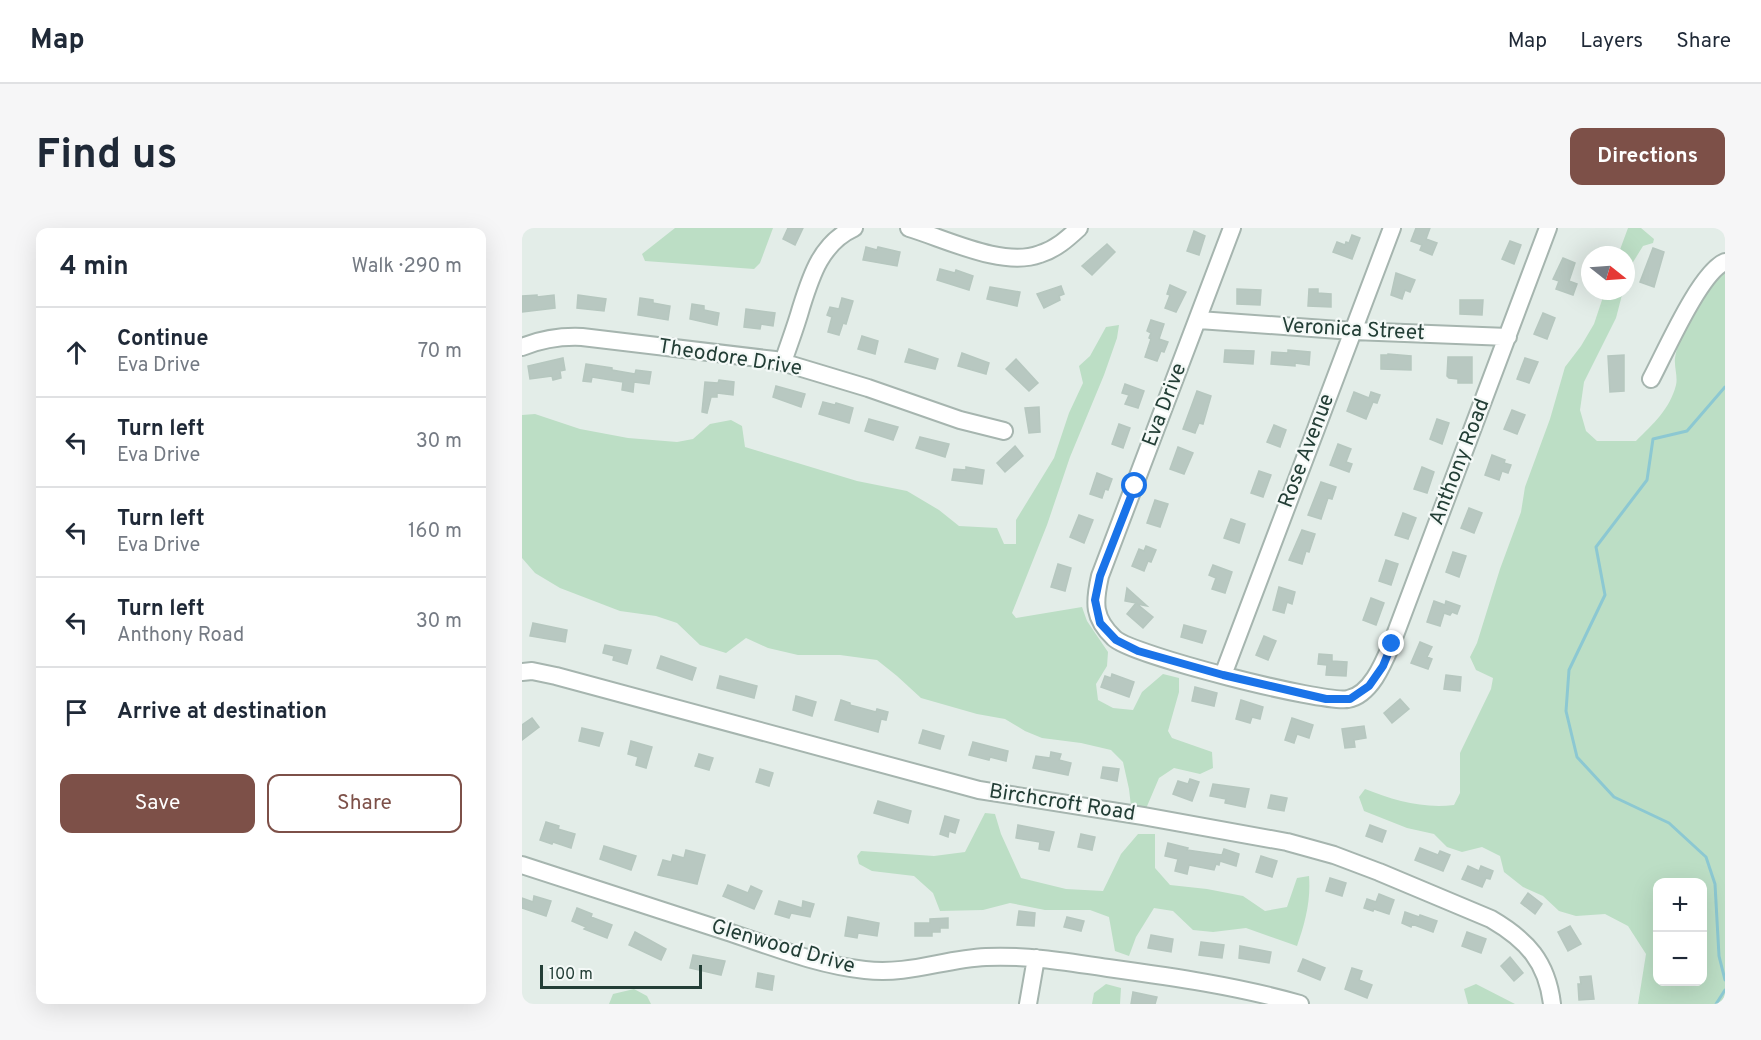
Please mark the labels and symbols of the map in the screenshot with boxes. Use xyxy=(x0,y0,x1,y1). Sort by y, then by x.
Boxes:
north arrow xyxy=(1581,246,1635,300)
street label: Veronica Street xyxy=(1281,313,1425,347)
street label: Theodore Drive xyxy=(656,333,804,383)
street label: Eva Drive xyxy=(1137,359,1193,451)
street label: Rose Avenue xyxy=(1273,390,1341,512)
street label: Anthony Road xyxy=(1423,395,1497,529)
route start xyxy=(1121,472,1147,498)
route end xyxy=(1378,630,1404,656)
street label: Birchcroft Road xyxy=(987,778,1137,828)
street label: Glenwood Drive xyxy=(708,914,858,980)
scale bar xyxy=(540,962,702,990)

